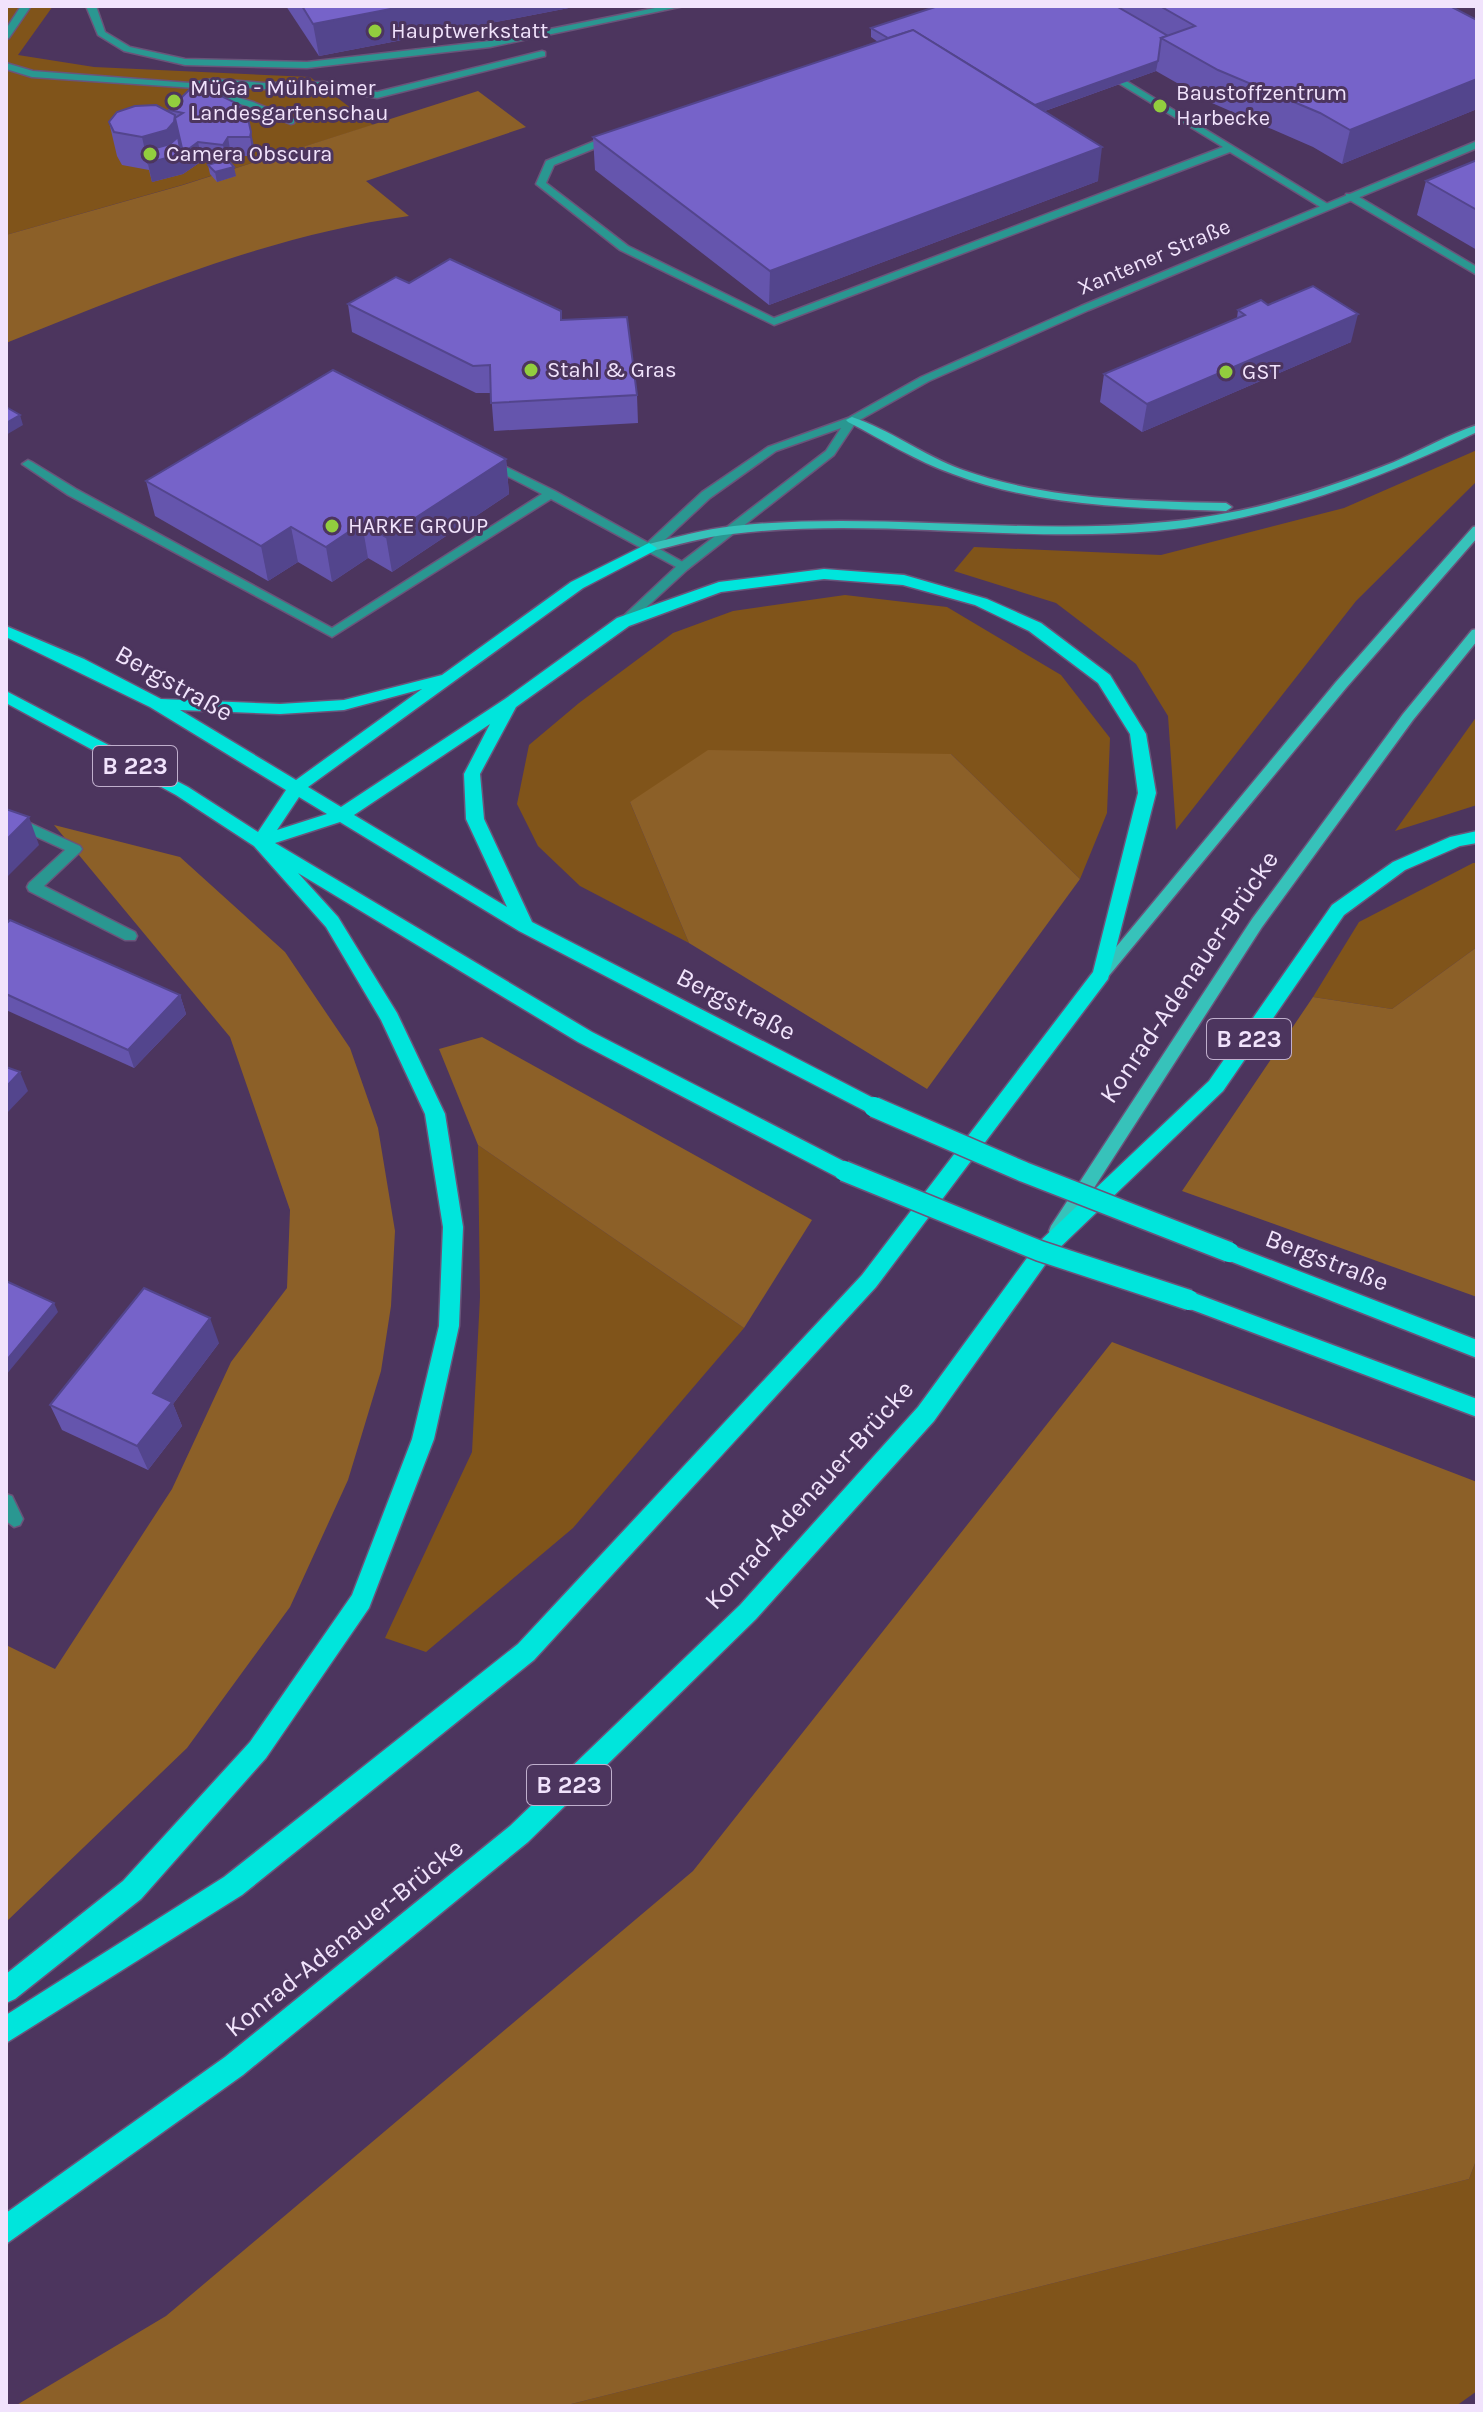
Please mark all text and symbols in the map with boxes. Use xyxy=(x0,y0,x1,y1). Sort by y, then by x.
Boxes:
place label: Hauptwerkstatt xyxy=(391,18,548,44)
marker: Hauptwerkstatt xyxy=(366,22,384,40)
place label: MüGa - Mülheimer Landesgartenschau xyxy=(190,75,389,126)
place label: Baustoffzentrum Harbecke xyxy=(1176,80,1347,131)
marker: MüGa - Mülheimer Landesgartenschau xyxy=(165,92,183,110)
marker: Baustoffzentrum Harbecke xyxy=(1151,97,1169,115)
place label: Camera Obscura xyxy=(166,141,332,167)
marker: Camera Obscura xyxy=(141,145,159,163)
street label: Xantener Straße xyxy=(1074,213,1234,301)
place label: Stahl & Gras xyxy=(547,357,676,383)
place label: GST xyxy=(1242,359,1280,385)
marker: Stahl & Gras xyxy=(522,361,540,379)
marker: GST xyxy=(1217,363,1235,381)
place label: HARKE GROUP xyxy=(348,513,488,539)
marker: HARKE GROUP xyxy=(323,517,341,535)
street label: Bergstraße xyxy=(110,638,238,728)
road number: B 223 xyxy=(93,746,177,786)
street label: Konrad-Adenauer-Brücke xyxy=(1093,845,1285,1109)
street label: Bergstraße xyxy=(671,961,801,1047)
road number: B 223 xyxy=(1207,1019,1291,1059)
street label: Bergstraße xyxy=(1261,1222,1393,1298)
street label: Konrad-Adenauer-Brücke xyxy=(698,1374,920,1616)
road number: B 223 xyxy=(527,1765,611,1805)
street label: Konrad-Adenauer-Brücke xyxy=(219,1832,469,2044)

